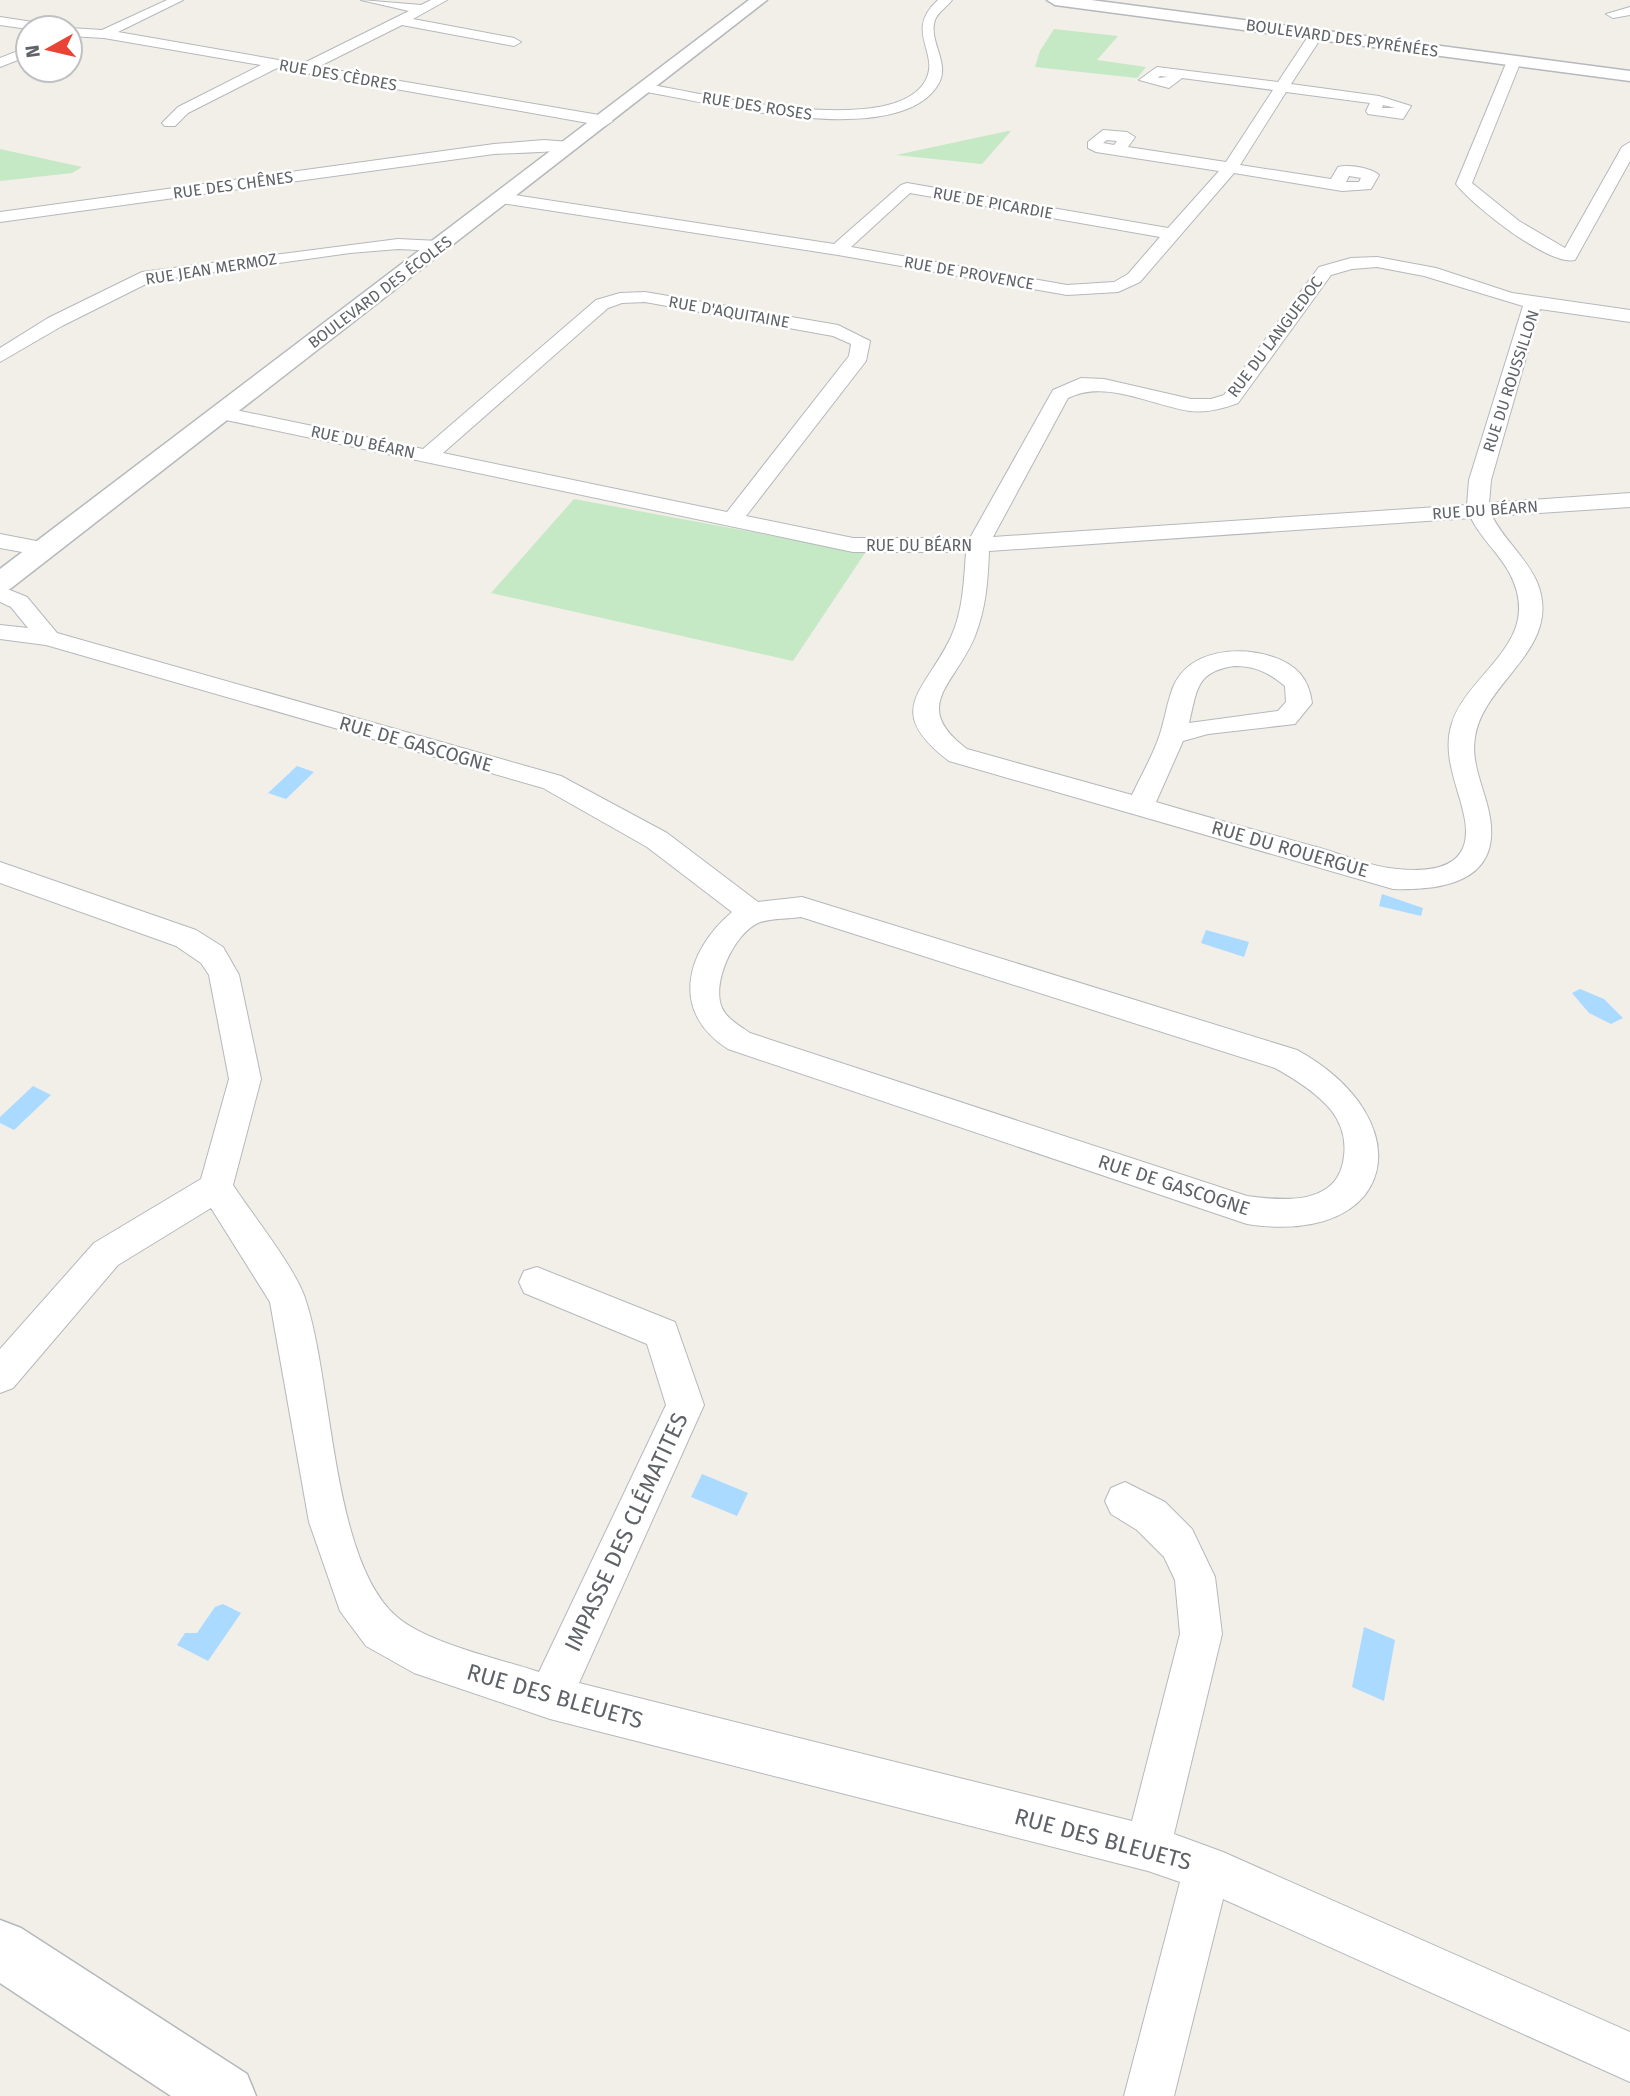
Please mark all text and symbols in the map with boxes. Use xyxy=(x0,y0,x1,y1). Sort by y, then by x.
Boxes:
north arrow xyxy=(14,14,84,84)
street label: BOULEVARD DES PYRÉNÉES xyxy=(1245,14,1440,61)
text: N xyxy=(20,43,45,59)
street label: RUE DES CÈDRES xyxy=(278,54,399,95)
street label: RUE DES ROSES xyxy=(701,88,814,124)
street label: RUE DES CHÊNES xyxy=(172,166,295,203)
street label: RUE DE PICARDIE xyxy=(932,183,1054,223)
street label: BOULEVARD DES ÉCOLES xyxy=(304,231,456,352)
street label: RUE JEAN MERMOZ xyxy=(144,249,278,289)
street label: RUE DE PROVENCE xyxy=(902,252,1036,294)
street label: RUE DU LANGUEDOC xyxy=(1224,273,1326,401)
street label: RUE D'AQUITAINE xyxy=(667,292,791,332)
street label: RUE DU ROUSSILLON xyxy=(1479,308,1543,454)
street label: RUE DU BÉARN xyxy=(309,421,417,462)
street label: RUE DU BÉARN xyxy=(1431,496,1539,523)
street label: RUE DU BÉARN xyxy=(866,535,972,555)
street label: RUE DE GASCOGNE xyxy=(337,711,495,777)
street label: RUE DU ROUERGUE xyxy=(1209,816,1371,882)
street label: RUE DE GASCOGNE xyxy=(1095,1150,1253,1220)
street label: IMPASSE DES CLÉMATITES xyxy=(557,1408,694,1656)
street label: RUE DES BLEUETS xyxy=(464,1657,646,1735)
street label: RUE DES BLEUETS xyxy=(1011,1802,1195,1876)

